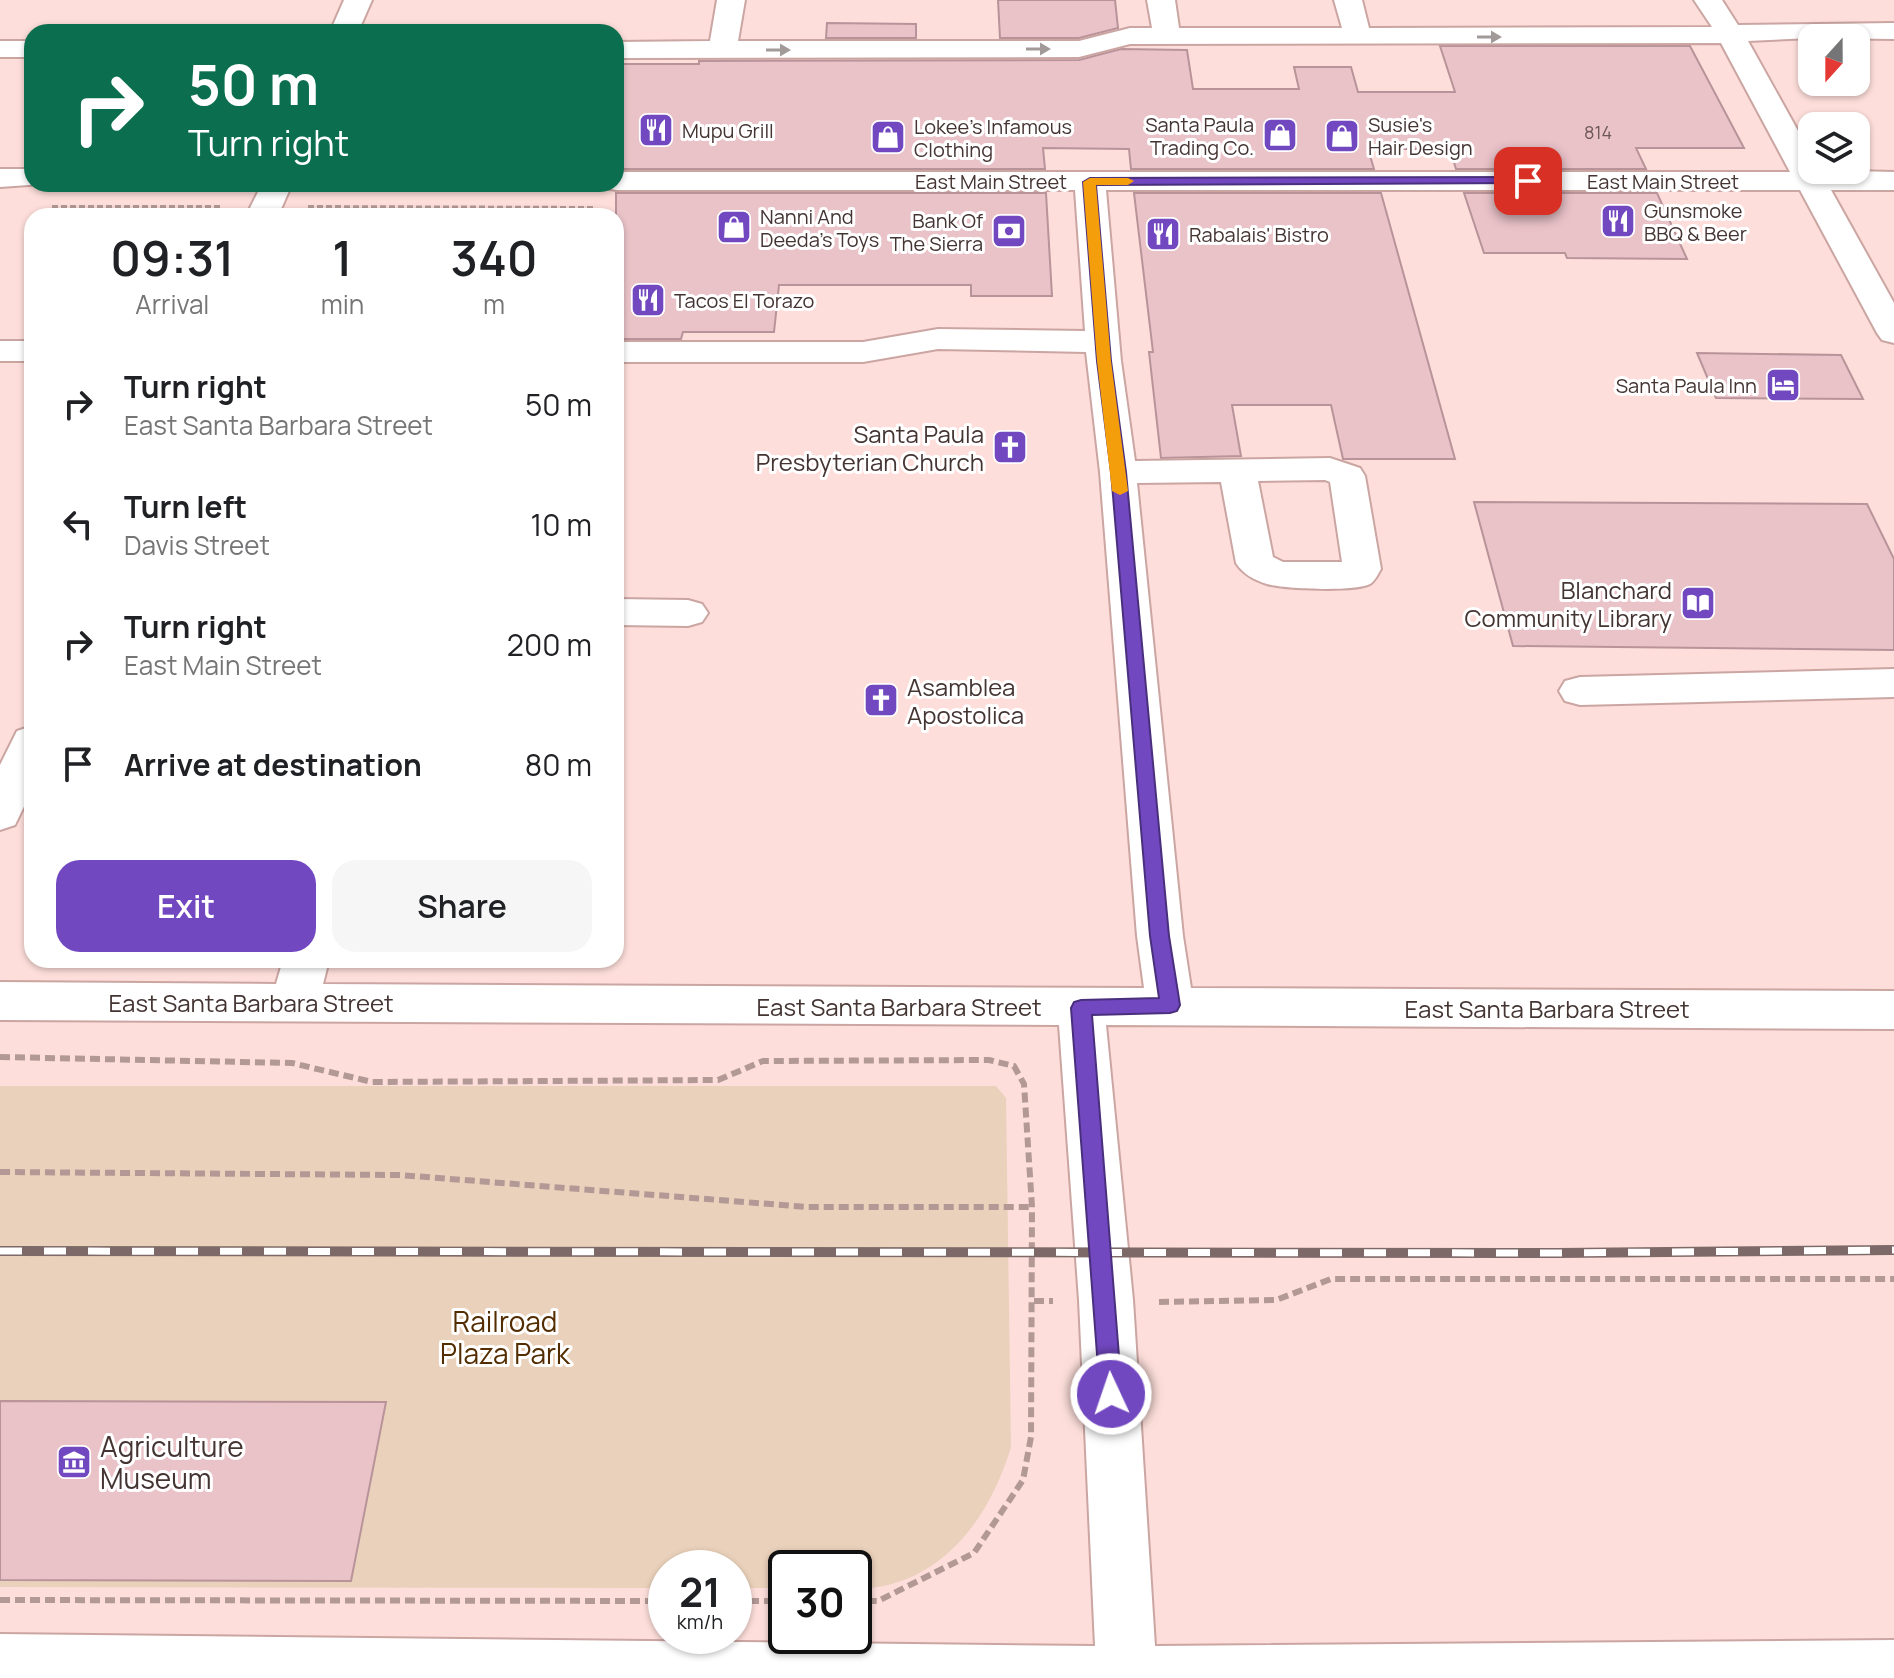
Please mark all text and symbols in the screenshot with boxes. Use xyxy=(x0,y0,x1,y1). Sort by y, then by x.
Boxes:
north arrow xyxy=(1798,24,1870,96)
map controls xyxy=(1798,24,1870,184)
one-way arrow xyxy=(1477,31,1502,43)
one-way arrow xyxy=(1026,43,1051,55)
one-way arrow xyxy=(766,44,791,56)
text: 50 m xyxy=(188,45,319,122)
icon: right xyxy=(56,56,160,160)
restaurant icon: Mupu Grill xyxy=(637,111,675,149)
place label: Santa Paula Trading Co. xyxy=(1145,111,1254,161)
place label: Susie's Hair Design xyxy=(1368,111,1473,161)
button: layers xyxy=(1798,112,1870,184)
place label: Lokee's Infamous Clothing xyxy=(914,113,1072,163)
shop icon: Santa Paula Trading Co. xyxy=(1261,116,1299,154)
place label: Mupu Grill xyxy=(682,117,774,144)
shop icon: Susie's Hair Design xyxy=(1323,117,1361,155)
text: Turn right xyxy=(188,118,349,167)
shop icon: Lokee's Infamous Clothing xyxy=(869,118,907,156)
house number: 814 xyxy=(1584,120,1612,144)
pin xyxy=(1494,147,1562,215)
icon: arrive xyxy=(1506,159,1550,203)
street label: East Main Street xyxy=(915,168,1067,195)
street label: East Main Street xyxy=(1587,168,1739,195)
place label: Gunsmoke BBQ & Beer xyxy=(1644,197,1747,247)
restaurant icon: Gunsmoke BBQ & Beer xyxy=(1599,202,1637,240)
place label: Nanni And Deeda's Toys xyxy=(760,203,879,253)
place label: Bank Of The Sierra xyxy=(890,207,983,257)
shop icon: Nanni And Deeda's Toys xyxy=(715,208,753,246)
bank icon: Bank Of The Sierra xyxy=(990,212,1028,250)
restaurant icon: Rabalais' Bistro xyxy=(1144,215,1182,253)
place label: Rabalais' Bistro xyxy=(1189,221,1329,248)
text: 09:31 xyxy=(110,225,234,290)
text: 1 xyxy=(332,225,353,290)
text: 340 xyxy=(450,225,538,290)
restaurant icon: Tacos El Torazo xyxy=(629,281,667,319)
text: Arrival xyxy=(135,286,209,322)
text: min xyxy=(321,286,364,322)
text: m xyxy=(483,286,505,322)
place label: Tacos El Torazo xyxy=(674,287,815,314)
text: Turn right xyxy=(124,366,267,407)
hotel icon: Santa Paula Inn xyxy=(1764,366,1802,404)
place label: Santa Paula Inn xyxy=(1616,372,1757,399)
icon: right xyxy=(56,382,100,426)
text: 50 m xyxy=(525,384,592,425)
text: East Santa Barbara Street xyxy=(124,407,433,443)
place label: Santa Paula Presbyterian Church xyxy=(756,417,984,478)
church icon: Santa Paula Presbyterian Church xyxy=(991,428,1029,466)
text: Turn left xyxy=(124,486,247,527)
icon: left xyxy=(56,502,100,546)
text: 10 m xyxy=(531,504,592,545)
text: Davis Street xyxy=(124,527,270,563)
place label: Blanchard Community Library xyxy=(1464,573,1672,634)
library icon: Blanchard Community Library xyxy=(1679,584,1717,622)
text: Turn right xyxy=(124,606,267,647)
icon: right xyxy=(56,622,100,666)
text: 200 m xyxy=(507,624,592,665)
text: East Main Street xyxy=(124,647,322,683)
place label: Asamblea Apostolica xyxy=(907,670,1024,731)
church icon: Asamblea Apostolica xyxy=(862,681,900,719)
icon: arrive xyxy=(56,742,100,786)
text: Arrive at destination xyxy=(124,744,422,785)
text: 80 m xyxy=(525,744,592,785)
button: Exit xyxy=(56,860,316,952)
button: Share xyxy=(332,860,592,952)
street label: East Santa Barbara Street xyxy=(108,986,394,1019)
street label: East Santa Barbara Street xyxy=(756,990,1042,1023)
street label: East Santa Barbara Street xyxy=(1404,992,1690,1025)
park label: Railroad Plaza Park xyxy=(440,1302,571,1372)
position arrow xyxy=(1069,1352,1153,1436)
place label: Agriculture Museum xyxy=(100,1427,244,1497)
museum icon: Agriculture Museum xyxy=(55,1443,93,1481)
speed limit sign: 30 xyxy=(768,1550,872,1654)
text: 21 xyxy=(679,1564,721,1619)
text: km/h xyxy=(677,1608,723,1635)

